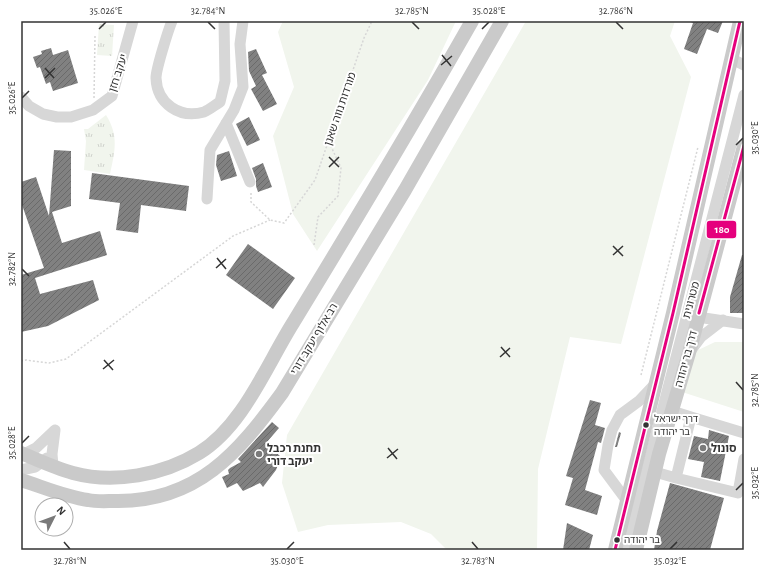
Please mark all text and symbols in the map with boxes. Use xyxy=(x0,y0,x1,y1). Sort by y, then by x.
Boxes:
text: 35.026°E xyxy=(90,6,123,16)
text: 32.784°N xyxy=(191,6,225,16)
text: 32.785°N xyxy=(395,6,429,16)
text: 35.028°E xyxy=(473,6,506,16)
text: 32.786°N xyxy=(599,6,633,16)
street label: יעקב חזן xyxy=(107,53,129,93)
street label: מורדות נווה שאנן xyxy=(322,71,358,147)
text: 35.026°E xyxy=(7,81,17,114)
text: 35.030°E xyxy=(750,121,760,155)
line badge: 180 xyxy=(706,220,737,239)
text: 180 xyxy=(714,224,730,235)
text: 32.782°N xyxy=(7,252,17,286)
street label: מטרונית xyxy=(681,280,701,320)
street label: רב אלוף יעקב דורי xyxy=(288,301,340,377)
street label: דרך בר יהודה xyxy=(673,329,699,389)
text: 32.785°N xyxy=(750,373,760,407)
place label: דרך ישראל בר יהודה xyxy=(654,414,699,437)
marker: דרך ישראל בר יהודה xyxy=(641,420,651,430)
text: 35.028°E xyxy=(7,426,17,459)
place label: תחנת רכבל יעקב דורי xyxy=(267,443,321,467)
marker: סונול xyxy=(698,443,708,453)
place label: סונול xyxy=(711,443,737,454)
marker: תחנת רכבל יעקב דורי xyxy=(254,449,264,459)
text: 35.032°E xyxy=(750,467,760,499)
north arrow xyxy=(34,497,74,537)
text: N xyxy=(54,504,68,517)
marker: בר יהודה xyxy=(612,535,622,545)
place label: בר יהודה xyxy=(624,535,660,545)
text: 32.781°N xyxy=(53,556,87,566)
text: 35.030°E xyxy=(270,556,304,566)
text: 32.783°N xyxy=(461,556,495,566)
text: 35.032°E xyxy=(654,556,686,566)

